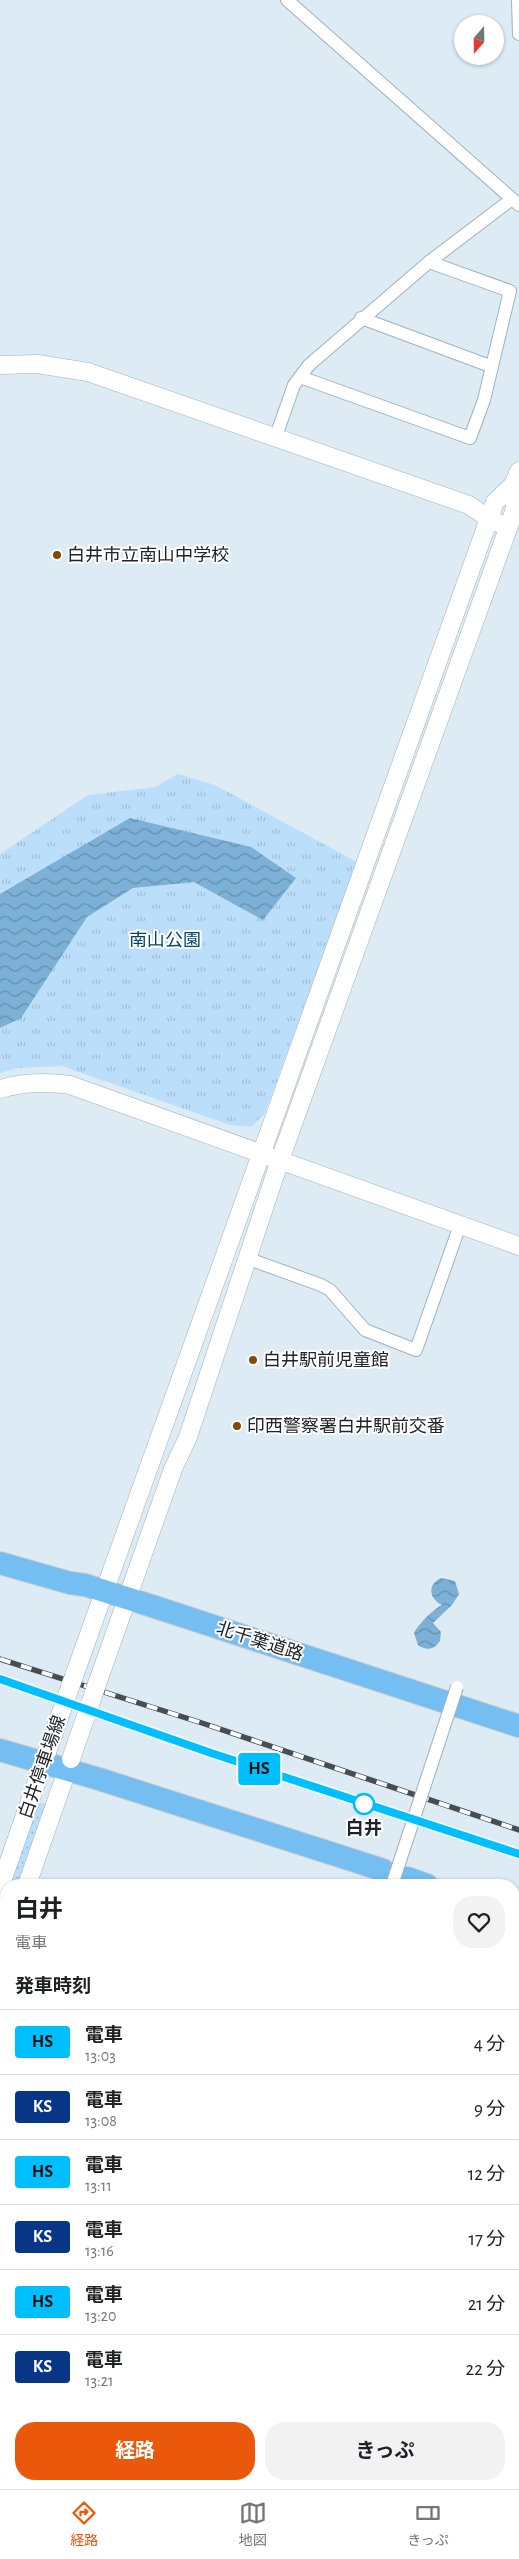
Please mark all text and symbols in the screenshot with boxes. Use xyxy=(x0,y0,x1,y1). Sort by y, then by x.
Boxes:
north arrow xyxy=(454,15,504,65)
map controls xyxy=(454,15,504,65)
place label: 白井市立南山中学校 xyxy=(67,545,229,565)
marker: 白井市立南山中学校 xyxy=(51,549,63,561)
park label: 南山公園 xyxy=(129,931,201,950)
place label: 白井駅前児童館 xyxy=(263,1350,389,1370)
marker: 白井駅前児童館 xyxy=(247,1354,259,1366)
place label: 印西警察署白井駅前交番 xyxy=(247,1416,445,1436)
marker: 印西警察署白井駅前交番 xyxy=(231,1420,243,1432)
street label: 北千葉道路 xyxy=(214,1618,306,1664)
street label: 白井停車場線 xyxy=(15,1713,69,1821)
line badge: HS xyxy=(236,1753,282,1785)
text: HS xyxy=(248,1760,270,1778)
marker: 白井 xyxy=(353,1793,375,1815)
place label: 白井 xyxy=(346,1818,382,1838)
button: heart xyxy=(453,1896,505,1948)
text: 白井 xyxy=(15,1898,63,1922)
text: 電車 xyxy=(15,1935,47,1951)
text: 発車時刻 xyxy=(15,1977,91,1996)
text: 電車 xyxy=(85,2026,123,2045)
text: HS xyxy=(32,2033,53,2051)
text: 4 分 xyxy=(474,2035,505,2054)
text: 13:03 xyxy=(85,2048,116,2064)
text: 電車 xyxy=(85,2091,123,2110)
text: KS xyxy=(33,2098,52,2116)
text: 9 分 xyxy=(474,2100,505,2119)
text: 13:08 xyxy=(85,2113,117,2129)
text: 電車 xyxy=(85,2156,123,2175)
text: HS xyxy=(32,2163,53,2181)
text: 12 分 xyxy=(468,2165,505,2184)
text: 13:11 xyxy=(85,2178,112,2194)
text: 電車 xyxy=(85,2221,123,2240)
text: KS xyxy=(33,2228,52,2246)
text: 17 分 xyxy=(468,2230,505,2249)
text: 13:16 xyxy=(85,2243,114,2259)
text: 電車 xyxy=(85,2286,123,2305)
text: HS xyxy=(32,2293,53,2311)
text: 21 分 xyxy=(468,2295,505,2314)
text: 13:20 xyxy=(85,2308,117,2324)
text: 電車 xyxy=(85,2351,123,2370)
text: KS xyxy=(33,2358,52,2376)
text: 22 分 xyxy=(466,2360,505,2379)
text: 13:21 xyxy=(85,2373,114,2389)
button: 経路 xyxy=(15,2422,255,2480)
button: きっぷ xyxy=(265,2422,505,2480)
tab: 経路 xyxy=(70,2499,98,2550)
tab: 地図 xyxy=(239,2499,267,2550)
tab: きっぷ xyxy=(407,2499,449,2550)

